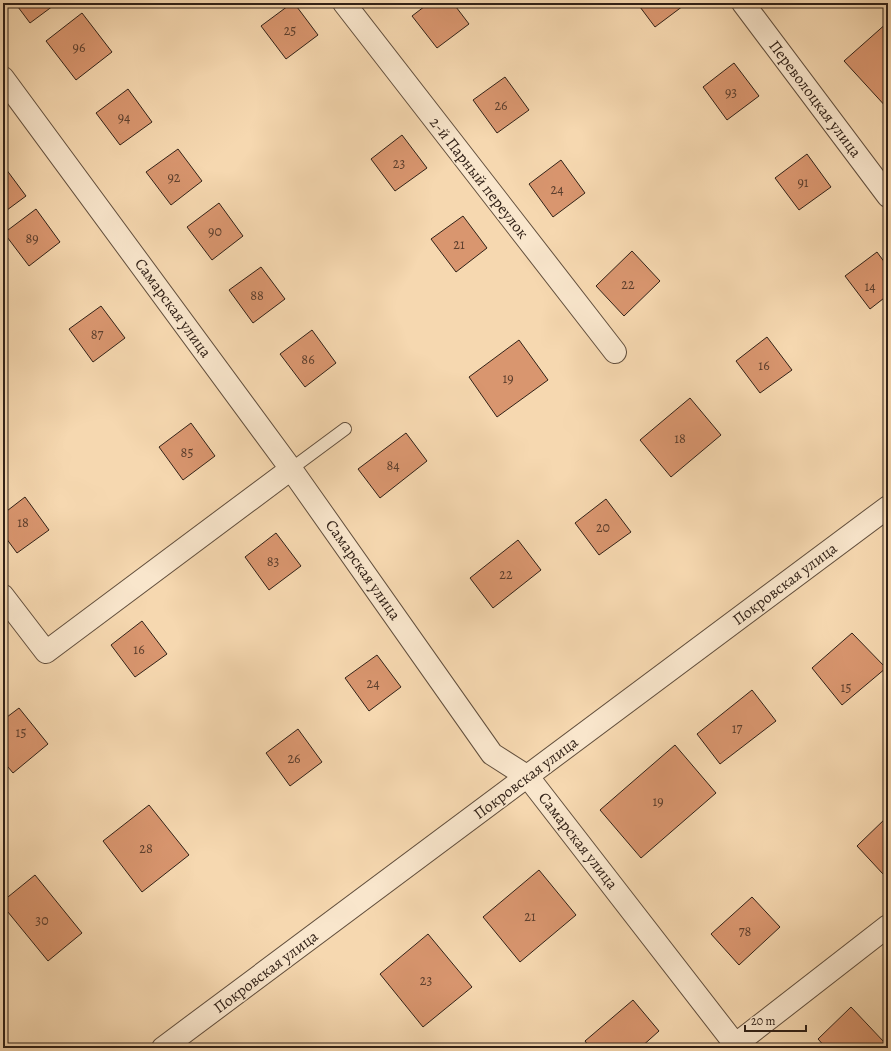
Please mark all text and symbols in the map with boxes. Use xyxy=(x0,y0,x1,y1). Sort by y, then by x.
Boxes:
house number: 25 xyxy=(284,21,296,40)
street label: Переволоцкая улица xyxy=(764,36,867,163)
house number: 96 xyxy=(73,38,85,57)
house number: 93 xyxy=(725,83,737,102)
house number: 26 xyxy=(494,96,508,115)
house number: 94 xyxy=(118,108,130,127)
street label: 2-й Парный переулок xyxy=(424,112,534,244)
house number: 23 xyxy=(393,154,405,173)
house number: 92 xyxy=(167,168,181,187)
house number: 91 xyxy=(797,173,809,192)
house number: 24 xyxy=(551,180,564,199)
house number: 90 xyxy=(208,222,222,241)
house number: 89 xyxy=(25,229,39,248)
house number: 21 xyxy=(453,235,465,254)
street label: Самарская улица xyxy=(129,254,217,363)
house number: 22 xyxy=(621,275,635,294)
house number: 14 xyxy=(864,277,876,296)
house number: 88 xyxy=(250,286,264,305)
house number: 87 xyxy=(91,325,103,344)
house number: 86 xyxy=(301,350,315,369)
house number: 16 xyxy=(758,356,770,375)
house number: 19 xyxy=(502,369,514,388)
house number: 18 xyxy=(674,429,686,448)
house number: 85 xyxy=(181,443,193,462)
house number: 84 xyxy=(386,456,400,475)
house number: 18 xyxy=(17,513,29,532)
street label: Самарская улица xyxy=(320,515,406,625)
house number: 20 xyxy=(596,518,610,537)
street label: Покровская улица xyxy=(728,537,842,631)
house number: 83 xyxy=(267,552,279,571)
house number: 22 xyxy=(499,565,513,584)
house number: 16 xyxy=(133,640,145,659)
house number: 24 xyxy=(367,674,380,693)
house number: 15 xyxy=(841,678,851,697)
house number: 17 xyxy=(732,719,742,738)
house number: 15 xyxy=(16,723,26,742)
street label: Покровская улица xyxy=(469,731,583,825)
house number: 26 xyxy=(287,749,301,768)
street label: Самарская улица xyxy=(533,788,623,895)
house number: 19 xyxy=(652,792,664,811)
house number: 28 xyxy=(139,839,153,858)
house number: 21 xyxy=(524,907,536,926)
house number: 30 xyxy=(35,911,49,930)
house number: 78 xyxy=(739,922,752,941)
street label: Покровская улица xyxy=(209,925,323,1019)
house number: 23 xyxy=(420,971,432,990)
scale bar xyxy=(745,1007,806,1033)
text: 20 m xyxy=(751,1013,775,1029)

